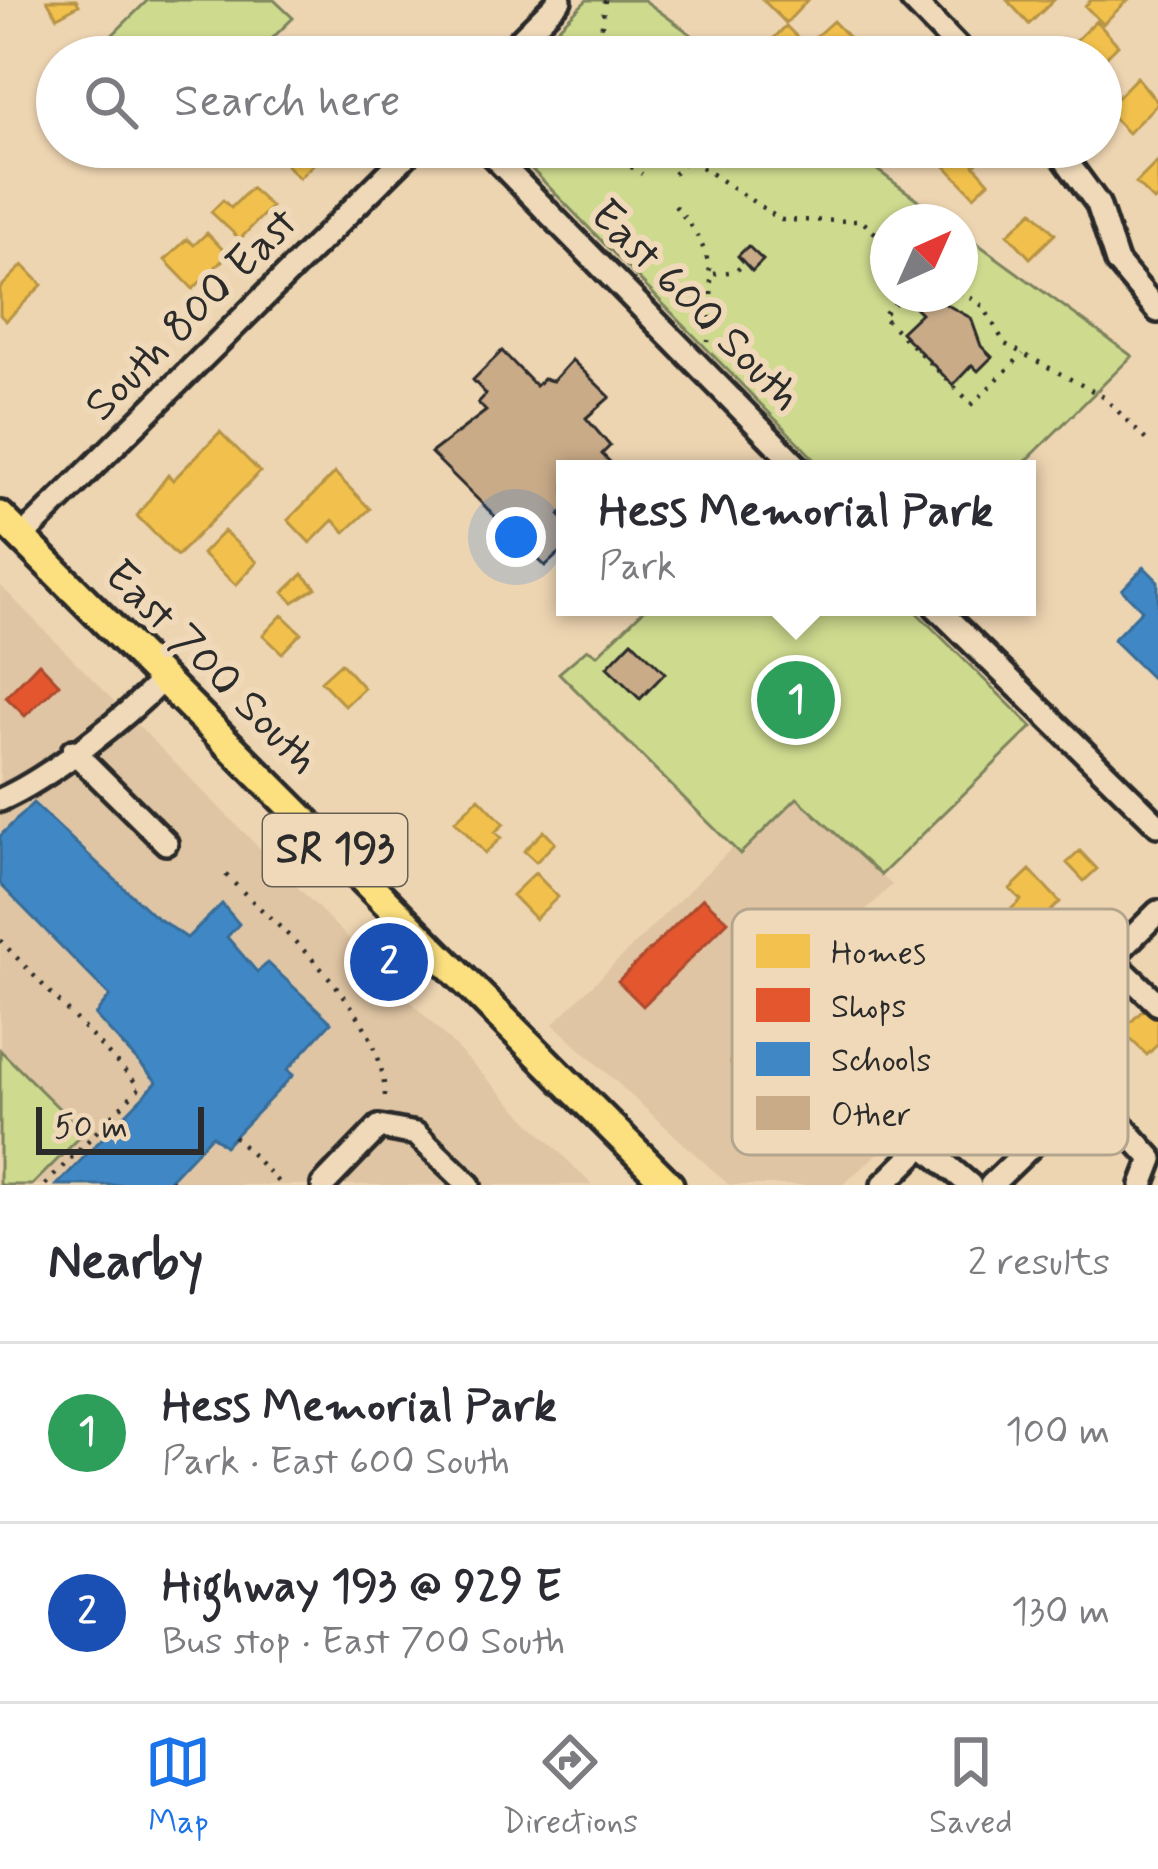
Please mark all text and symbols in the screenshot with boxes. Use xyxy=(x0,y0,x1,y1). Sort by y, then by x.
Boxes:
search box xyxy=(36,36,1122,168)
icon: search xyxy=(78,69,144,135)
text: Search here xyxy=(174,73,401,132)
street label: East 600 South xyxy=(576,187,814,425)
street label: South 800 East xyxy=(72,195,312,435)
north arrow xyxy=(870,204,978,312)
popup xyxy=(556,460,1036,616)
text: Hess Memorial Park xyxy=(599,483,993,542)
your location xyxy=(486,507,546,567)
text: Park xyxy=(599,542,676,593)
street label: East 700 South xyxy=(91,548,331,788)
pin: 1 xyxy=(757,655,835,745)
road number: SR 193 xyxy=(263,814,407,886)
legend xyxy=(732,909,1128,1155)
pin: 2 xyxy=(350,917,428,1007)
text: Homes xyxy=(831,932,926,976)
text: Shops xyxy=(831,986,906,1030)
text: Schools xyxy=(831,1040,931,1084)
text: Other xyxy=(831,1094,911,1138)
scale bar xyxy=(36,1101,204,1154)
text: 50 m xyxy=(54,1106,128,1150)
text: Nearby xyxy=(48,1230,203,1296)
text: 2 results xyxy=(968,1238,1110,1289)
text: Hess Memorial Park xyxy=(162,1378,557,1437)
text: 1 xyxy=(78,1407,96,1458)
text: 100 m xyxy=(1005,1407,1110,1458)
text: Park · East 600 South xyxy=(162,1437,510,1488)
text: Highway 193 @ 929 E xyxy=(162,1558,562,1617)
text: 2 xyxy=(77,1587,97,1638)
text: 130 m xyxy=(1011,1587,1110,1638)
text: Bus stop · East 700 South xyxy=(162,1617,565,1668)
tab: Map xyxy=(145,1729,211,1845)
tab: Directions xyxy=(502,1729,638,1845)
tab: Saved xyxy=(929,1729,1013,1845)

